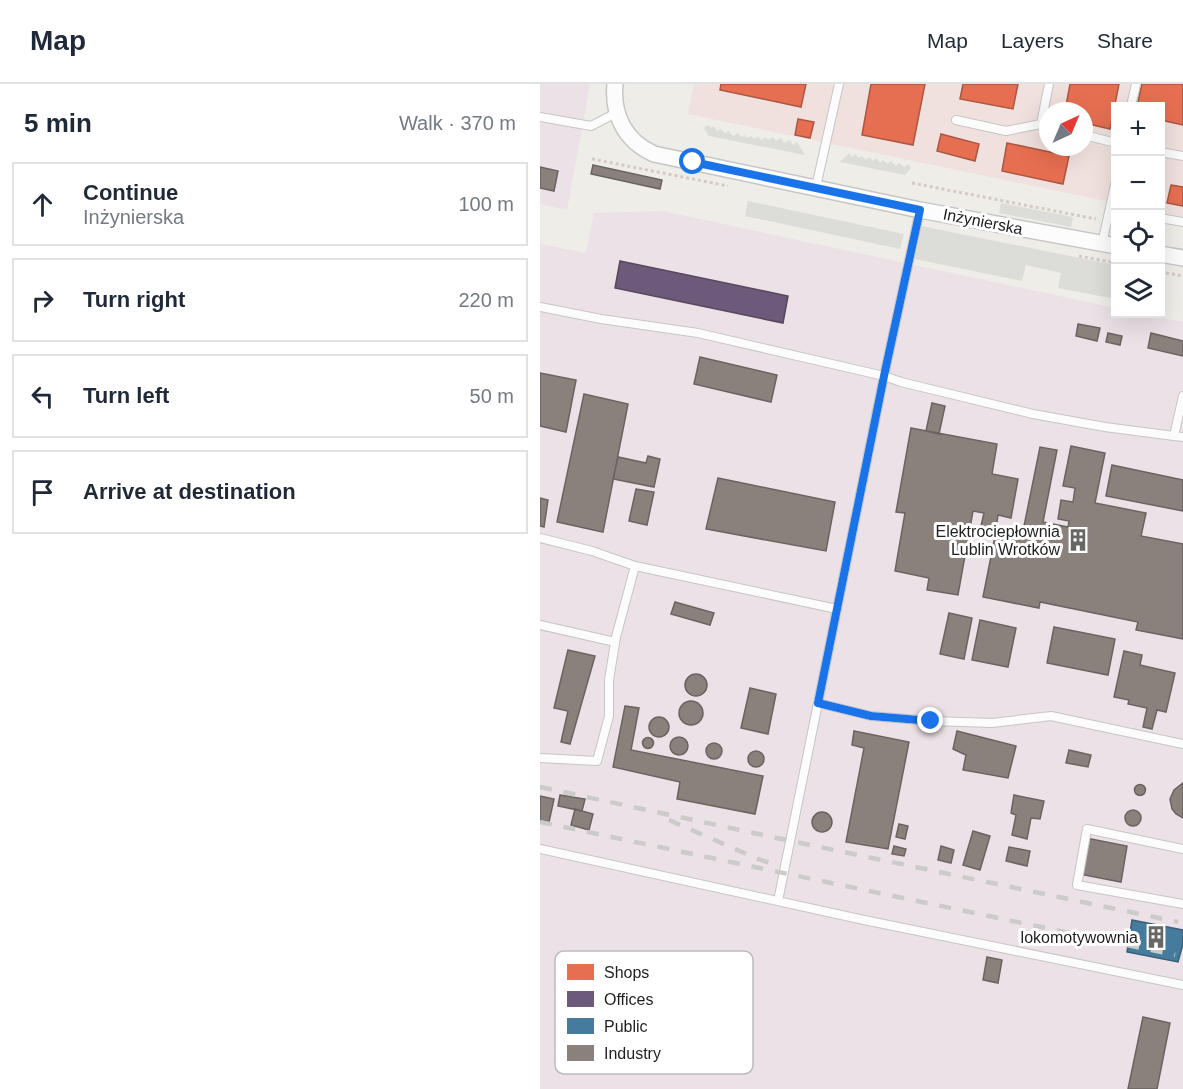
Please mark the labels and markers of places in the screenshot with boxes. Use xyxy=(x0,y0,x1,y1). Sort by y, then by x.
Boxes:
place label: Elektrociepłownia Lublin Wrotków xyxy=(935,523,1060,558)
building icon: Elektrociepłownia Lublin Wrotków xyxy=(1065,527,1091,553)
building icon: lokomotywownia xyxy=(1143,924,1169,950)
place label: lokomotywownia xyxy=(1021,929,1138,946)

